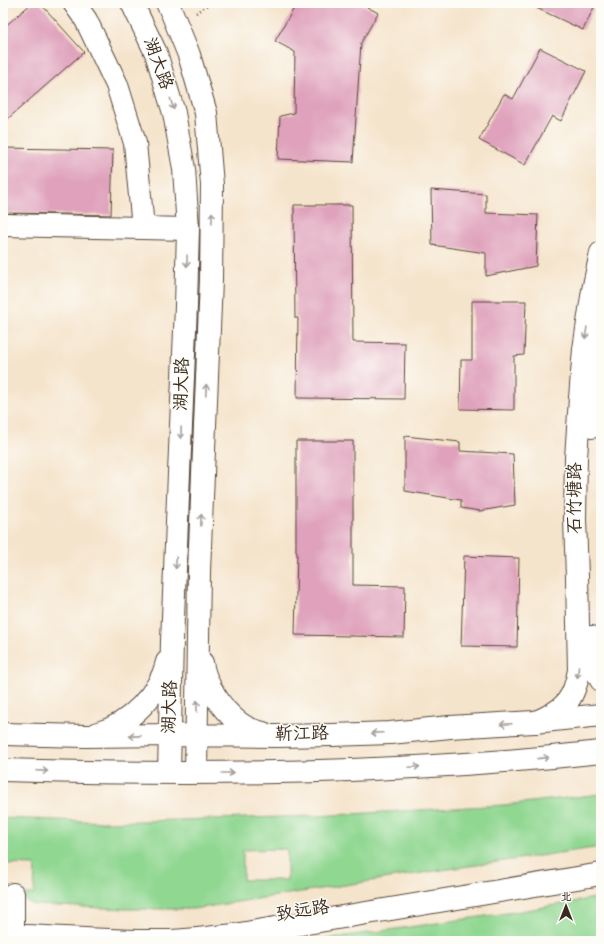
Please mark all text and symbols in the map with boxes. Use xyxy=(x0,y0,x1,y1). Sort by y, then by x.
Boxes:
street label: 湖大路 xyxy=(136,34,178,94)
one-way arrow xyxy=(169,98,176,111)
one-way arrow xyxy=(208,212,216,225)
one-way arrow xyxy=(183,254,191,267)
one-way arrow xyxy=(582,326,590,339)
street label: 湖大路 xyxy=(169,357,197,411)
one-way arrow xyxy=(203,384,210,397)
one-way arrow xyxy=(177,426,185,439)
street label: 石竹塘路 xyxy=(563,462,589,534)
one-way arrow xyxy=(197,514,205,527)
one-way arrow xyxy=(172,556,179,569)
one-way arrow xyxy=(574,666,582,679)
street label: 湖大路 xyxy=(157,680,185,734)
one-way arrow xyxy=(193,700,201,713)
one-way arrow xyxy=(500,720,513,728)
street label: 靳江路 xyxy=(275,722,329,748)
one-way arrow xyxy=(371,730,384,737)
one-way arrow xyxy=(129,732,142,740)
one-way arrow xyxy=(537,754,550,761)
one-way arrow xyxy=(407,763,420,770)
one-way arrow xyxy=(35,767,48,775)
one-way arrow xyxy=(221,769,234,777)
north arrow xyxy=(546,886,586,926)
text: 北 xyxy=(561,889,572,905)
street label: 致远路 xyxy=(274,895,332,929)

